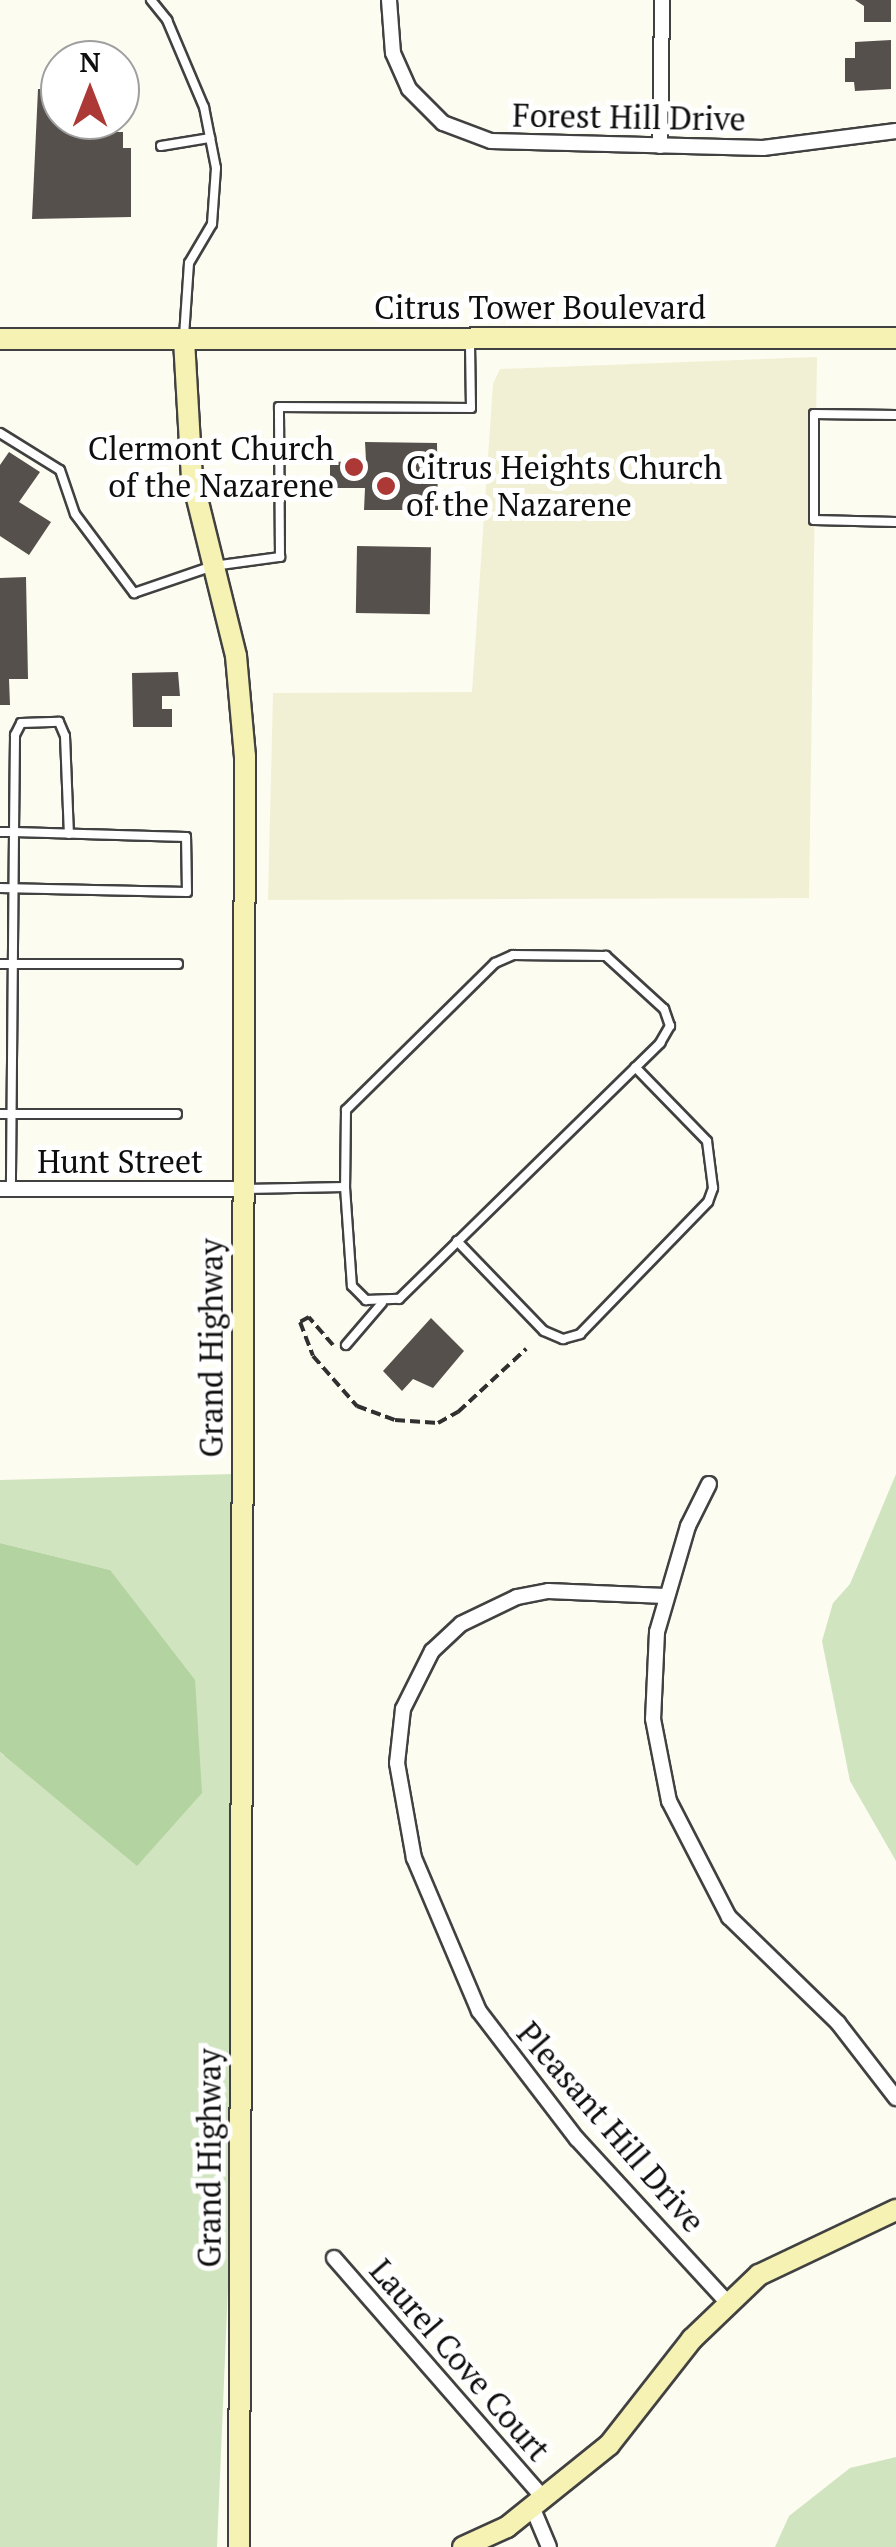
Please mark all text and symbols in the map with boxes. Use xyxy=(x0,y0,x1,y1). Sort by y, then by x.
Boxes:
north arrow xyxy=(40,40,140,140)
text: N xyxy=(79,43,101,80)
street label: Forest Hill Drive xyxy=(512,96,746,138)
street label: Citrus Tower Boulevard xyxy=(374,288,706,326)
place label: Clermont Church of the Nazarene xyxy=(88,430,334,505)
place label: Citrus Heights Church of the Nazarene xyxy=(406,449,722,524)
marker: Clermont Church of the Nazarene xyxy=(343,456,365,478)
marker: Citrus Heights Church of the Nazarene xyxy=(375,475,397,497)
street label: Hunt Street xyxy=(37,1142,203,1180)
street label: Grand Highway xyxy=(192,1238,230,1458)
street label: Pleasant Hill Drive xyxy=(509,2014,713,2240)
street label: Grand Highway xyxy=(190,2048,228,2268)
street label: Laurel Cove Court xyxy=(362,2251,558,2469)

